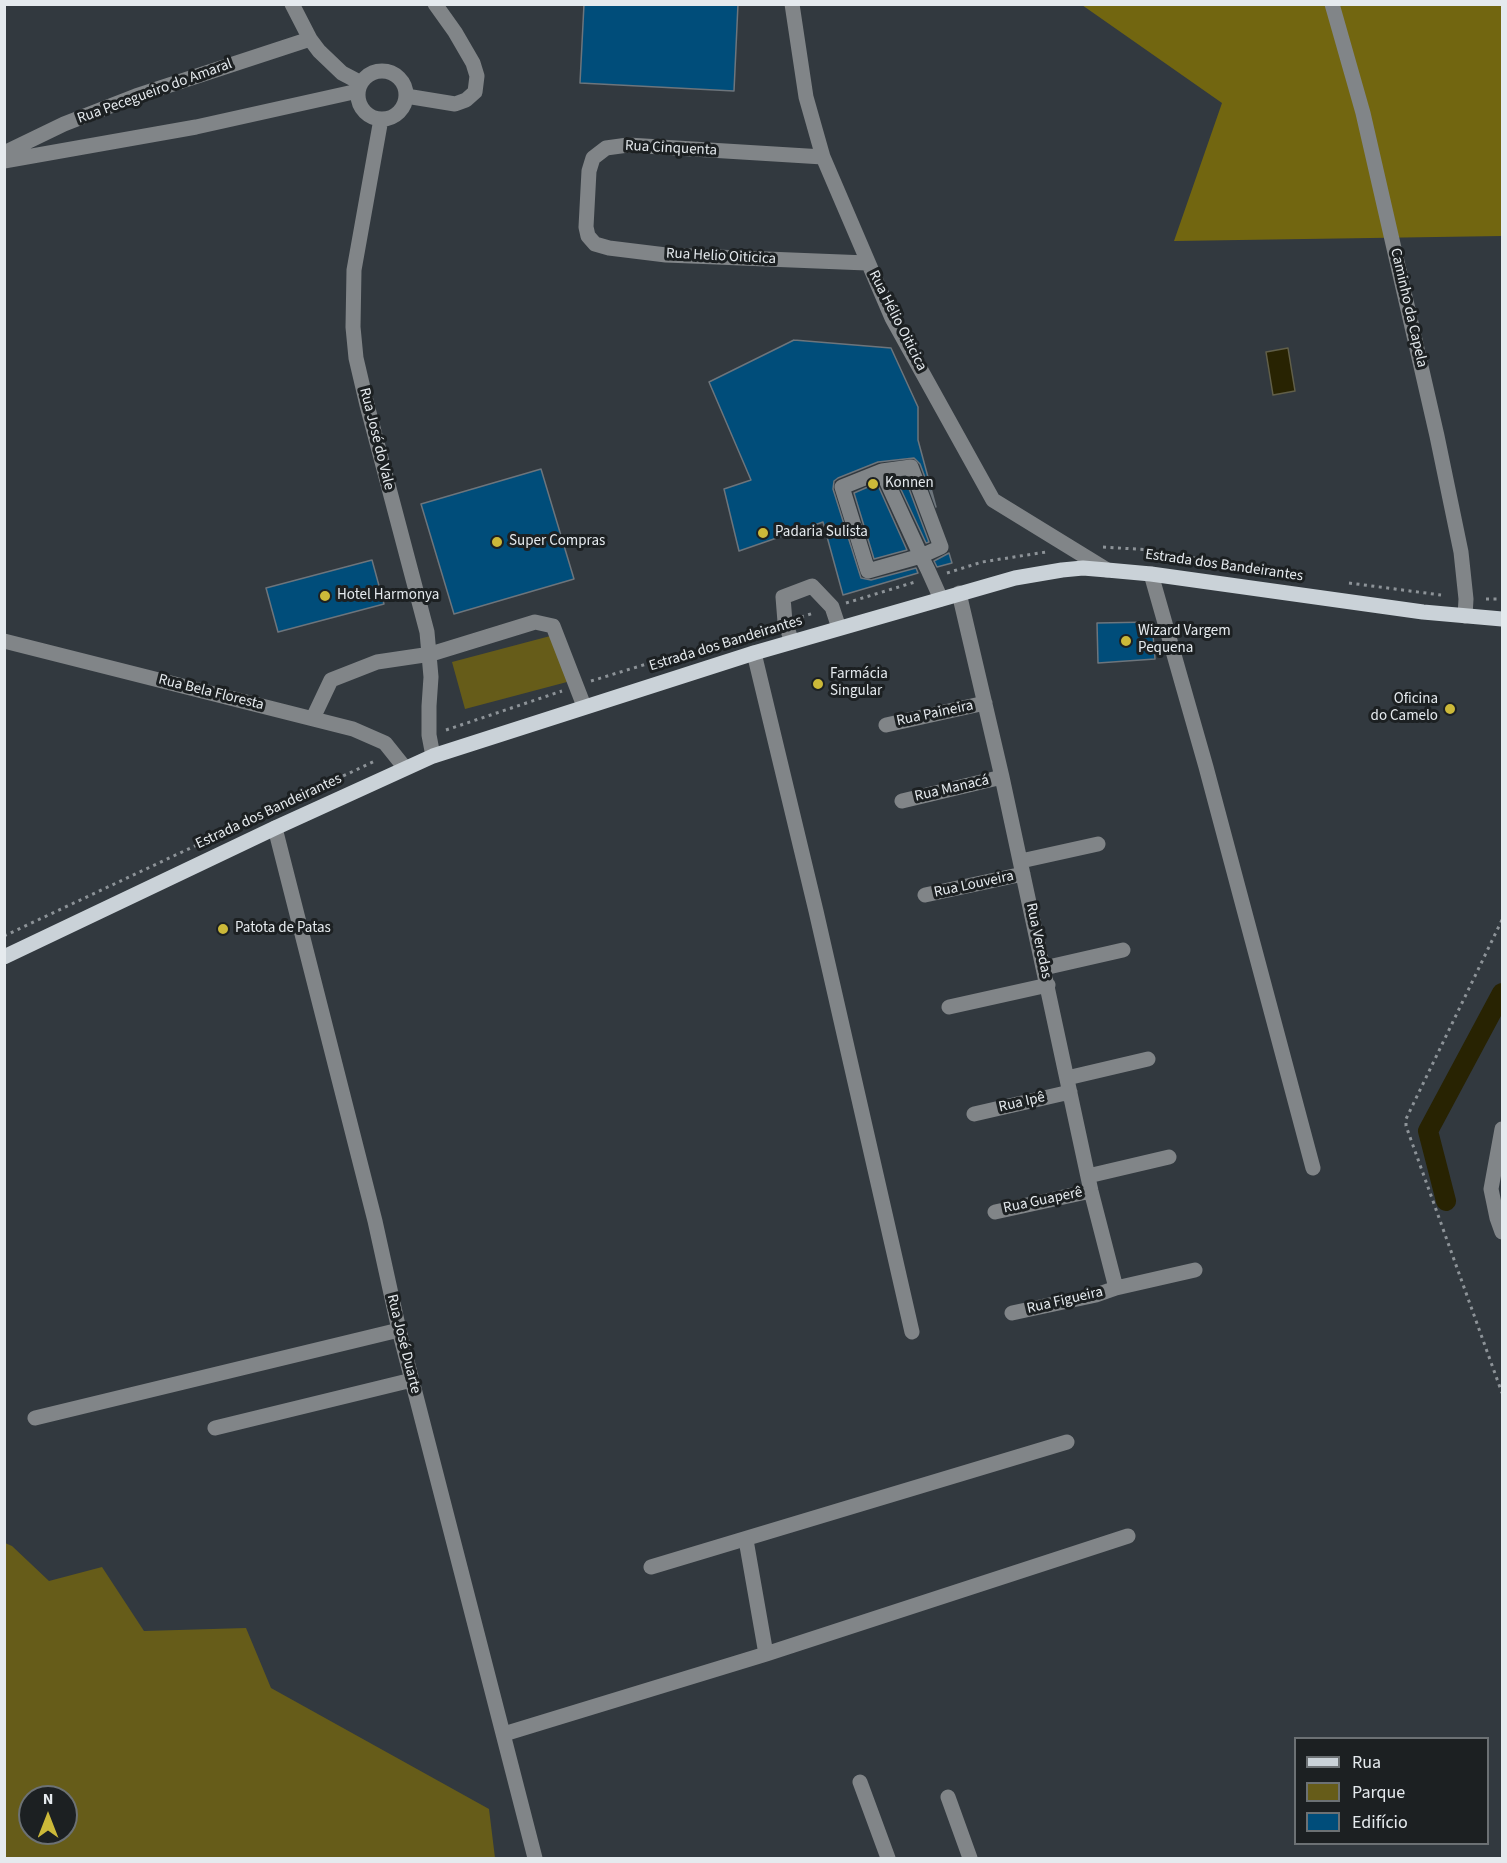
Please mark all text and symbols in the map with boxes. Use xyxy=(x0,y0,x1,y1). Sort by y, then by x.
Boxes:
street label: Rua Pecegueiro do Amaral xyxy=(75,56,235,128)
street label: Rua Cinquenta xyxy=(625,138,717,160)
street label: Rua Helio Oiticica xyxy=(665,245,777,269)
street label: Caminho da Capela xyxy=(1386,247,1430,369)
street label: Rua Hélio Oiticica xyxy=(864,268,930,374)
street label: Rua José do Vale xyxy=(355,386,397,492)
place label: Konnen xyxy=(885,475,934,493)
marker: Konnen xyxy=(866,477,880,491)
place label: Padaria Sulista xyxy=(775,524,868,542)
marker: Padaria Sulista xyxy=(756,526,770,540)
place label: Super Compras xyxy=(509,533,605,551)
marker: Super Compras xyxy=(490,535,504,549)
street label: Estrada dos Bandeirantes xyxy=(1144,546,1304,586)
place label: Hotel Harmonya xyxy=(337,587,439,605)
marker: Hotel Harmonya xyxy=(318,589,332,603)
street label: Estrada dos Bandeirantes xyxy=(647,612,805,676)
place label: Wizard Vargem Pequena xyxy=(1138,623,1231,658)
marker: Wizard Vargem Pequena xyxy=(1119,634,1133,648)
place label: Farmácia Singular xyxy=(830,666,888,701)
street label: Rua Bela Floresta xyxy=(156,671,266,715)
marker: Farmácia Singular xyxy=(811,677,825,691)
place label: Oficina do Camelo xyxy=(1371,691,1438,726)
street label: Rua Paineira xyxy=(895,697,975,731)
marker: Oficina do Camelo xyxy=(1443,702,1457,716)
street label: Estrada dos Bandeirantes xyxy=(193,770,345,854)
street label: Rua Manacá xyxy=(913,772,991,806)
street label: Rua Louveira xyxy=(932,868,1016,902)
street label: Rua Veredas xyxy=(1021,902,1055,980)
place label: Patota de Patas xyxy=(235,920,331,938)
marker: Patota de Patas xyxy=(216,922,230,936)
street label: Rua Ipê xyxy=(997,1089,1047,1117)
street label: Rua Guaperê xyxy=(1002,1184,1084,1218)
street label: Rua Figueira xyxy=(1025,1284,1105,1318)
street label: Rua José Duarte xyxy=(382,1292,424,1396)
legend xyxy=(1294,1737,1489,1845)
text: Rua xyxy=(1352,1750,1381,1775)
text: Parque xyxy=(1352,1780,1405,1805)
north arrow xyxy=(18,1785,78,1845)
text: N xyxy=(43,1788,53,1810)
text: Edifício xyxy=(1352,1810,1408,1835)

